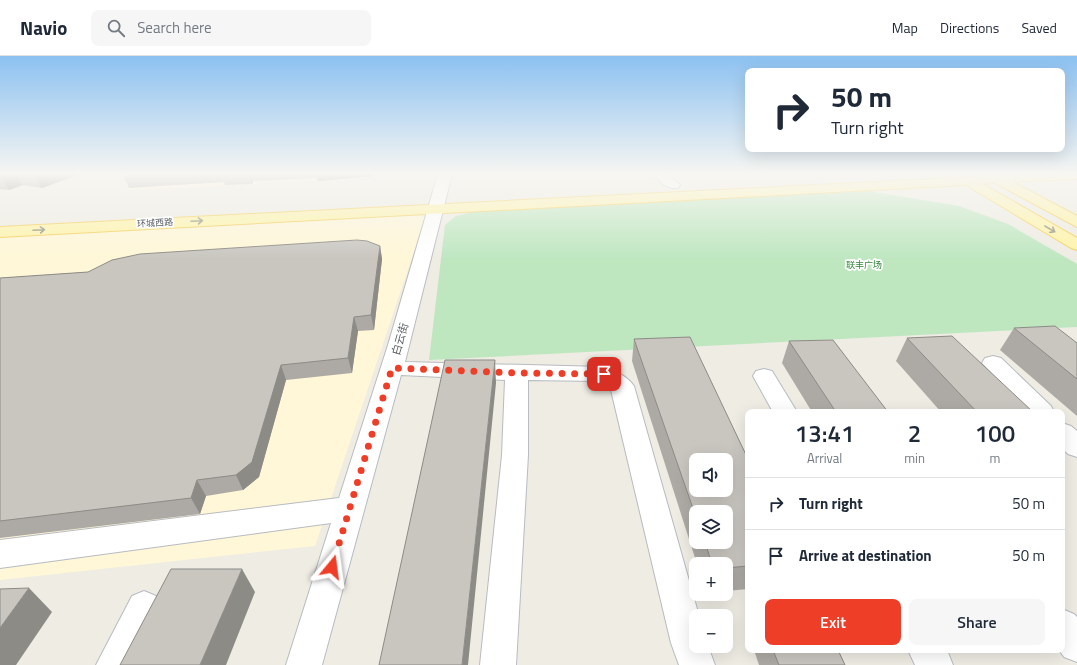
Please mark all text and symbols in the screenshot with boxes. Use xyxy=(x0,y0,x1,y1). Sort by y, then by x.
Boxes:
search box xyxy=(91,10,371,46)
text: Navio xyxy=(20,13,67,42)
text: Search here xyxy=(137,16,212,39)
icon: search xyxy=(105,17,127,39)
text: Map xyxy=(892,17,918,38)
text: Directions xyxy=(940,17,999,38)
text: Saved xyxy=(1021,17,1057,38)
text: 50 m xyxy=(831,75,892,118)
icon: right xyxy=(765,84,817,136)
text: Turn right xyxy=(831,114,904,141)
street label: 环城西路 xyxy=(137,215,173,230)
one-way arrow xyxy=(190,218,203,225)
one-way arrow xyxy=(1044,225,1056,233)
one-way arrow xyxy=(32,226,45,233)
park label: 联丰广场 xyxy=(846,258,882,271)
street label: 白云街 xyxy=(388,321,412,357)
pin xyxy=(587,357,621,391)
icon: arrive xyxy=(593,363,615,385)
text: 13:41 xyxy=(795,415,854,451)
text: 2 xyxy=(908,415,921,451)
text: 100 xyxy=(975,415,1015,451)
text: Arrival xyxy=(807,448,842,468)
text: min xyxy=(904,448,925,468)
text: m xyxy=(990,448,1000,468)
map controls xyxy=(689,453,733,653)
button: sound xyxy=(689,453,733,497)
text: Turn right xyxy=(799,492,863,515)
text: 50 m xyxy=(1012,492,1045,515)
icon: right xyxy=(765,493,787,515)
button: layers xyxy=(689,505,733,549)
text: Arrive at destination xyxy=(799,544,932,567)
text: 50 m xyxy=(1012,544,1045,567)
icon: arrive xyxy=(765,545,787,567)
position arrow xyxy=(311,546,353,588)
button: + xyxy=(689,557,733,601)
button: Exit xyxy=(765,599,901,645)
button: Share xyxy=(909,599,1045,645)
button: − xyxy=(689,609,733,653)

